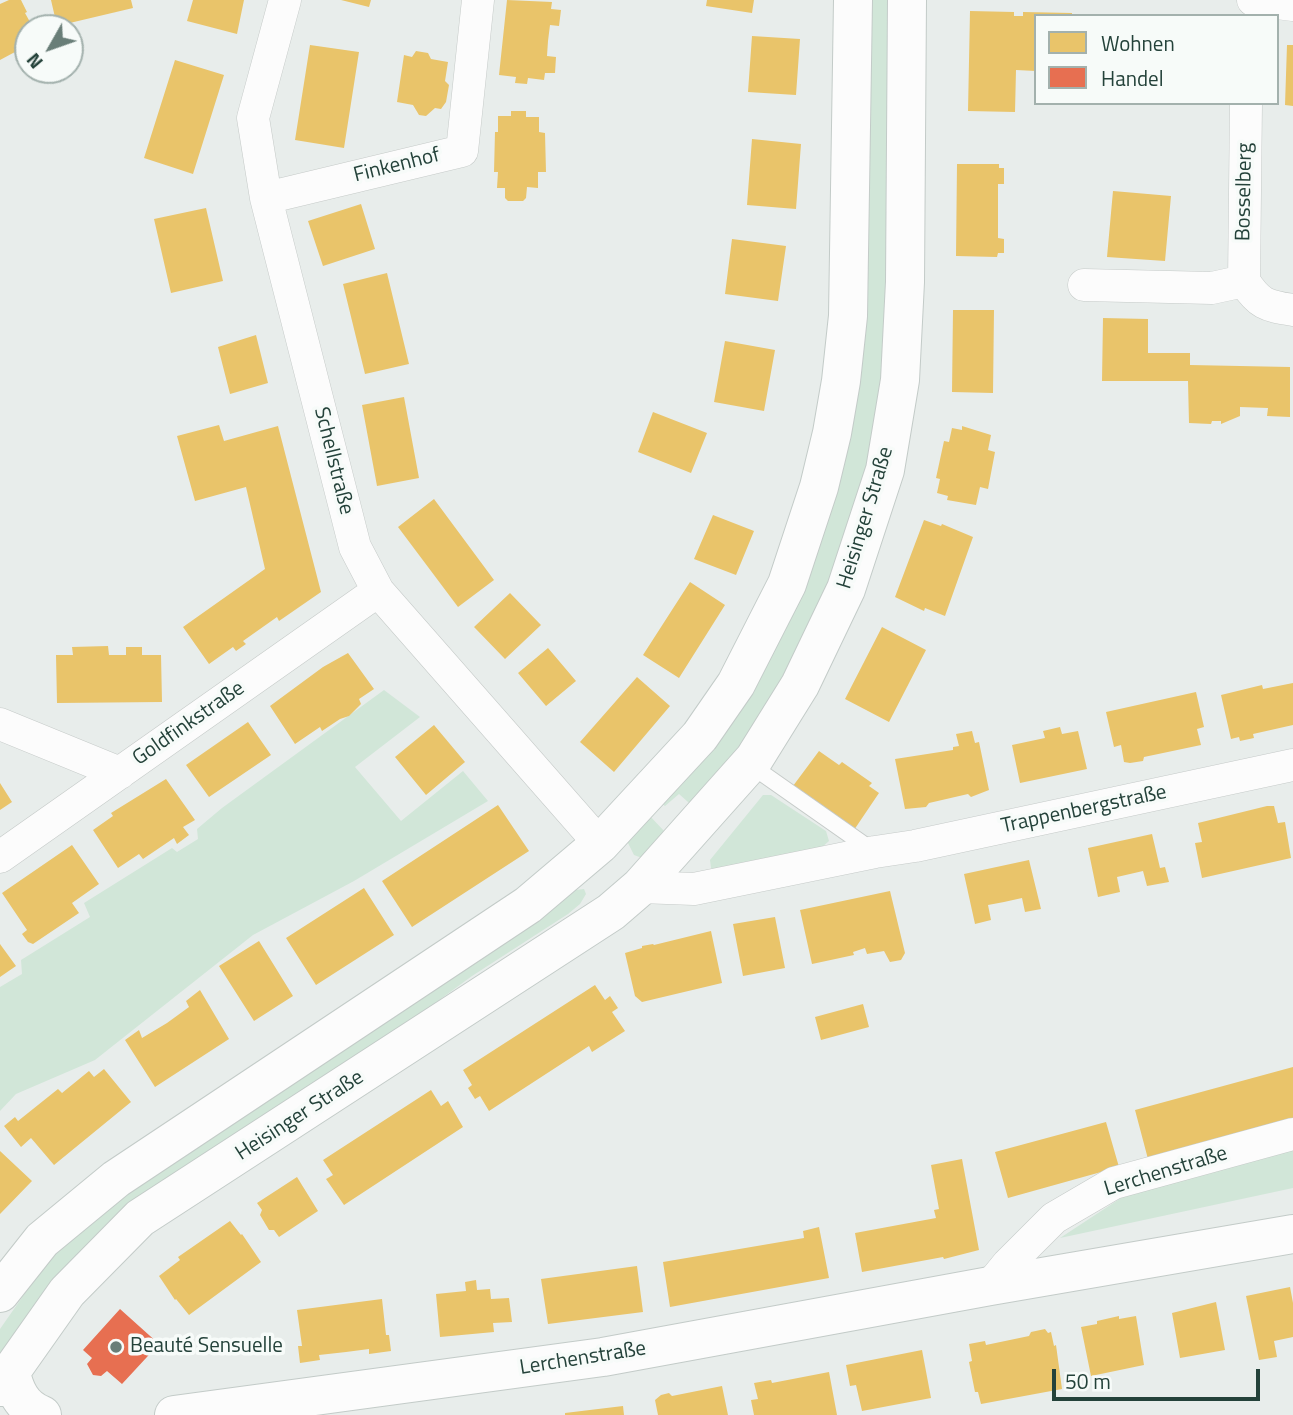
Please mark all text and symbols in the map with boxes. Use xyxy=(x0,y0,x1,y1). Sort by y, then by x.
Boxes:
north arrow xyxy=(14,14,84,84)
legend xyxy=(1034,14,1279,105)
text: Wohnen xyxy=(1101,27,1175,59)
text: N xyxy=(19,47,49,76)
text: Handel xyxy=(1101,62,1164,94)
street label: Finkenhof xyxy=(351,143,443,189)
street label: Bosselberg xyxy=(1232,143,1258,241)
street label: Schellstraße xyxy=(308,405,358,517)
street label: Heisinger Straße xyxy=(832,444,900,592)
street label: Goldfinkstraße xyxy=(128,676,250,772)
street label: Trappenbergstraße xyxy=(999,780,1169,840)
street label: Heisinger Straße xyxy=(231,1065,369,1167)
street label: Lerchenstraße xyxy=(1101,1141,1231,1203)
place label: Beauté Sensuelle xyxy=(130,1334,283,1360)
street label: Lerchenstraße xyxy=(518,1337,648,1381)
marker: Beauté Sensuelle xyxy=(108,1339,124,1355)
scale bar xyxy=(1055,1356,1263,1400)
text: 50 m xyxy=(1065,1365,1111,1397)

